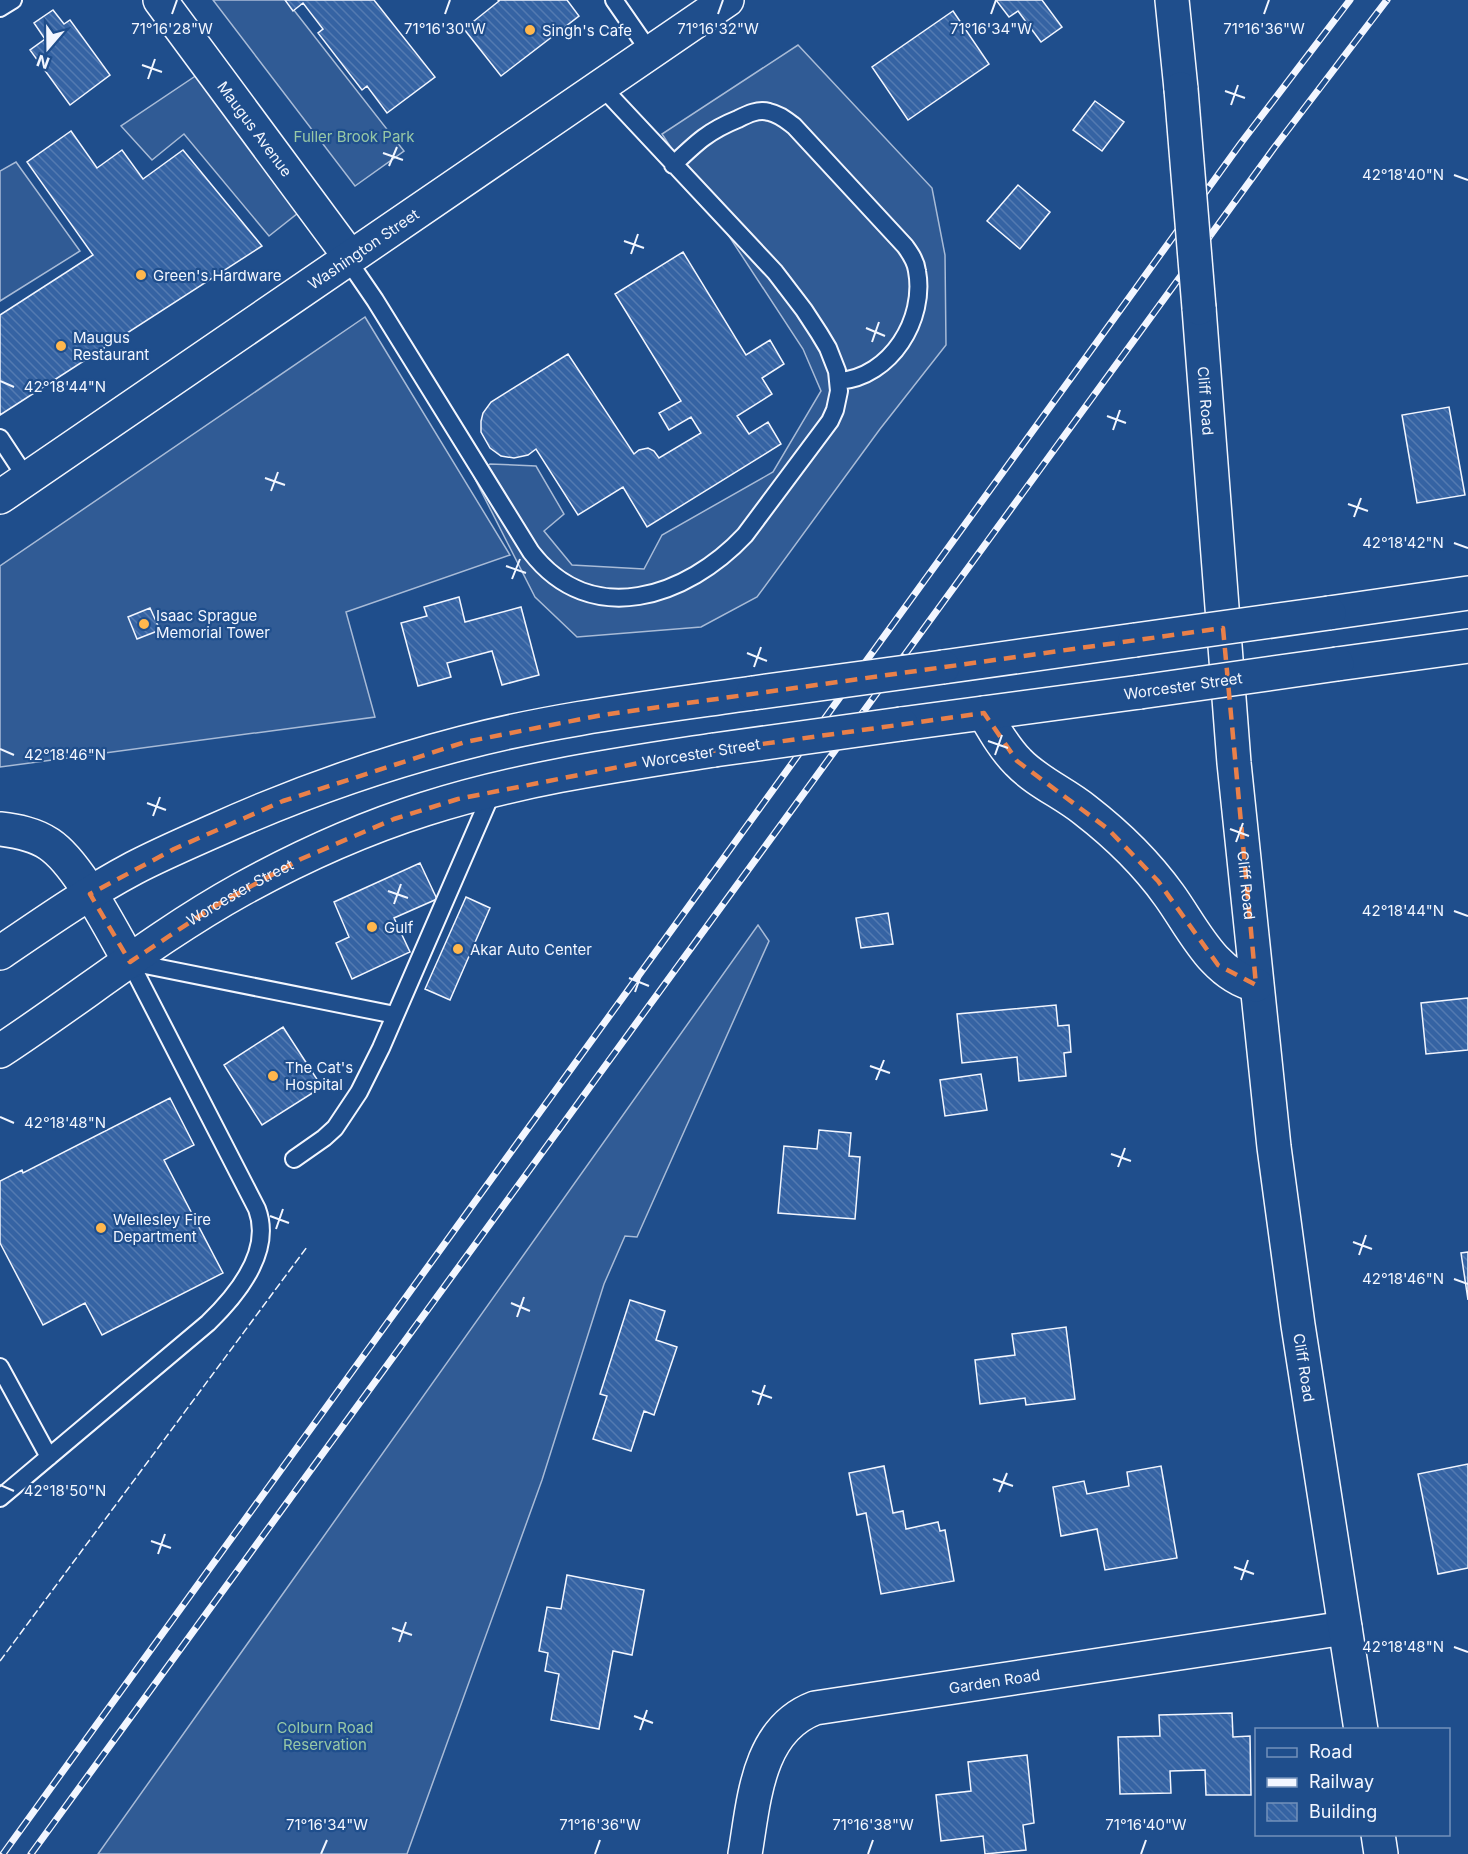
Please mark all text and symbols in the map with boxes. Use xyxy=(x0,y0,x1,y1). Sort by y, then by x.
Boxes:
north arrow xyxy=(18,18,78,78)
text: 71°16'28"W xyxy=(131,19,213,38)
text: 71°16'30"W xyxy=(404,19,486,38)
text: 71°16'32"W xyxy=(677,19,759,38)
text: 71°16'34"W xyxy=(950,19,1032,38)
text: 71°16'36"W xyxy=(1223,19,1305,38)
place label: Singh's Cafe xyxy=(542,21,632,40)
marker: Singh's Cafe xyxy=(523,23,537,37)
text: N xyxy=(34,51,52,74)
street label: Maugus Avenue xyxy=(214,77,297,180)
park label: Fuller Brook Park xyxy=(294,127,415,146)
text: 42°18'40"N xyxy=(1362,165,1444,184)
street label: Washington Street xyxy=(304,204,422,293)
place label: Green's Hardware xyxy=(153,266,282,285)
marker: Green's Hardware xyxy=(134,268,148,282)
place label: Maugus Restaurant xyxy=(73,328,149,364)
marker: Maugus Restaurant xyxy=(54,339,68,353)
street label: Cliff Road xyxy=(1194,365,1218,436)
text: 42°18'44"N xyxy=(24,377,106,396)
text: 42°18'42"N xyxy=(1362,533,1444,552)
place label: Isaac Sprague Memorial Tower xyxy=(156,606,270,642)
marker: Isaac Sprague Memorial Tower xyxy=(137,617,151,631)
street label: Worcester Street xyxy=(1123,668,1244,704)
street label: Worcester Street xyxy=(641,734,762,772)
text: 42°18'46"N xyxy=(24,745,106,764)
street label: Cliff Road xyxy=(1234,850,1260,920)
street label: Worcester Street xyxy=(183,854,296,929)
text: 42°18'44"N xyxy=(1362,901,1444,920)
place label: Gulf xyxy=(384,918,414,937)
marker: Gulf xyxy=(365,920,379,934)
place label: Akar Auto Center xyxy=(470,940,592,959)
marker: Akar Auto Center xyxy=(451,942,465,956)
place label: The Cat's Hospital xyxy=(285,1058,353,1094)
marker: The Cat's Hospital xyxy=(266,1069,280,1083)
text: 42°18'48"N xyxy=(24,1113,106,1132)
place label: Wellesley Fire Department xyxy=(113,1210,211,1246)
marker: Wellesley Fire Department xyxy=(94,1221,108,1235)
text: 42°18'46"N xyxy=(1362,1269,1444,1288)
street label: Cliff Road xyxy=(1290,1332,1319,1403)
text: 42°18'50"N xyxy=(24,1481,106,1500)
text: 42°18'48"N xyxy=(1362,1637,1444,1656)
street label: Garden Road xyxy=(947,1665,1041,1697)
park label: Colburn Road Reservation xyxy=(277,1718,373,1754)
legend xyxy=(1255,1728,1450,1836)
text: Road xyxy=(1309,1741,1352,1762)
text: Railway xyxy=(1309,1771,1374,1792)
text: Building xyxy=(1309,1801,1377,1822)
text: 71°16'34"W xyxy=(286,1815,368,1834)
text: 71°16'36"W xyxy=(559,1815,641,1834)
text: 71°16'38"W xyxy=(832,1815,914,1834)
text: 71°16'40"W xyxy=(1105,1815,1187,1834)

